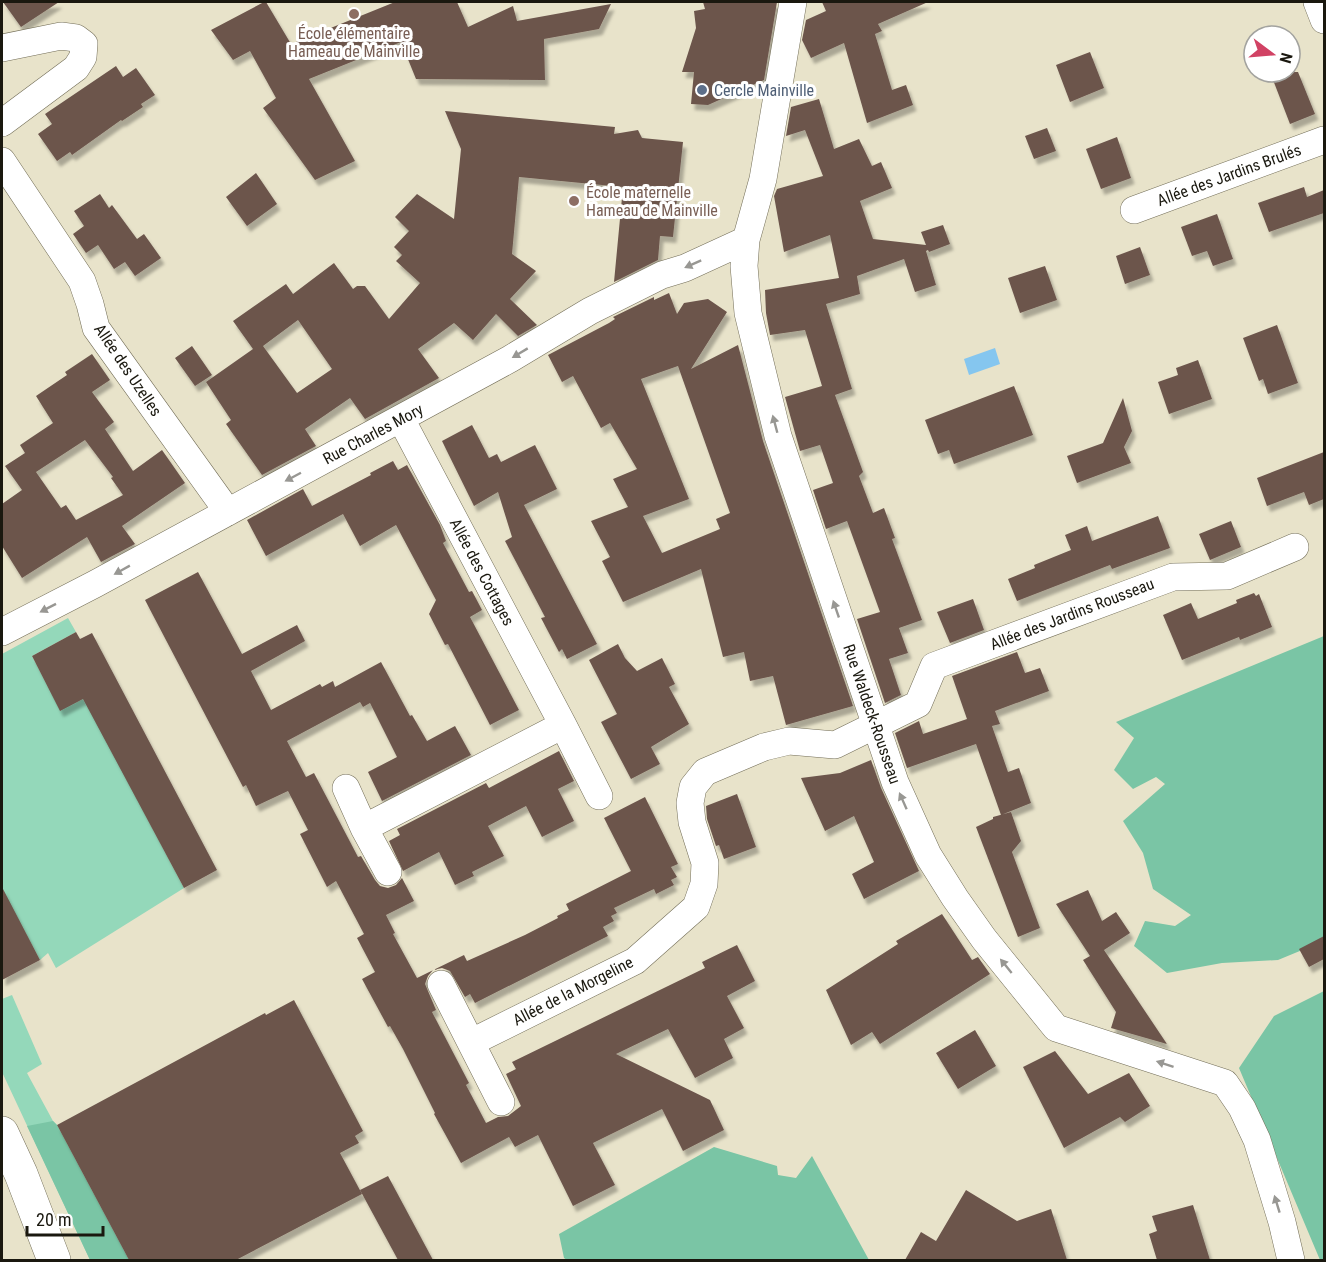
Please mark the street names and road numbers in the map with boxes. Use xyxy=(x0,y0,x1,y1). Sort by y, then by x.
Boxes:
street label: Allée des Jardins Brulés xyxy=(1154,140,1304,210)
street label: Allée des Uzelles xyxy=(90,320,166,420)
street label: Rue Charles Mory xyxy=(320,399,427,468)
street label: Allée des Cottages xyxy=(446,515,518,629)
street label: Allée des Jardins Rousseau xyxy=(987,574,1157,654)
street label: Rue Waldeck-Rousseau xyxy=(839,642,905,786)
street label: Allée de la Morgeline xyxy=(510,953,636,1029)

